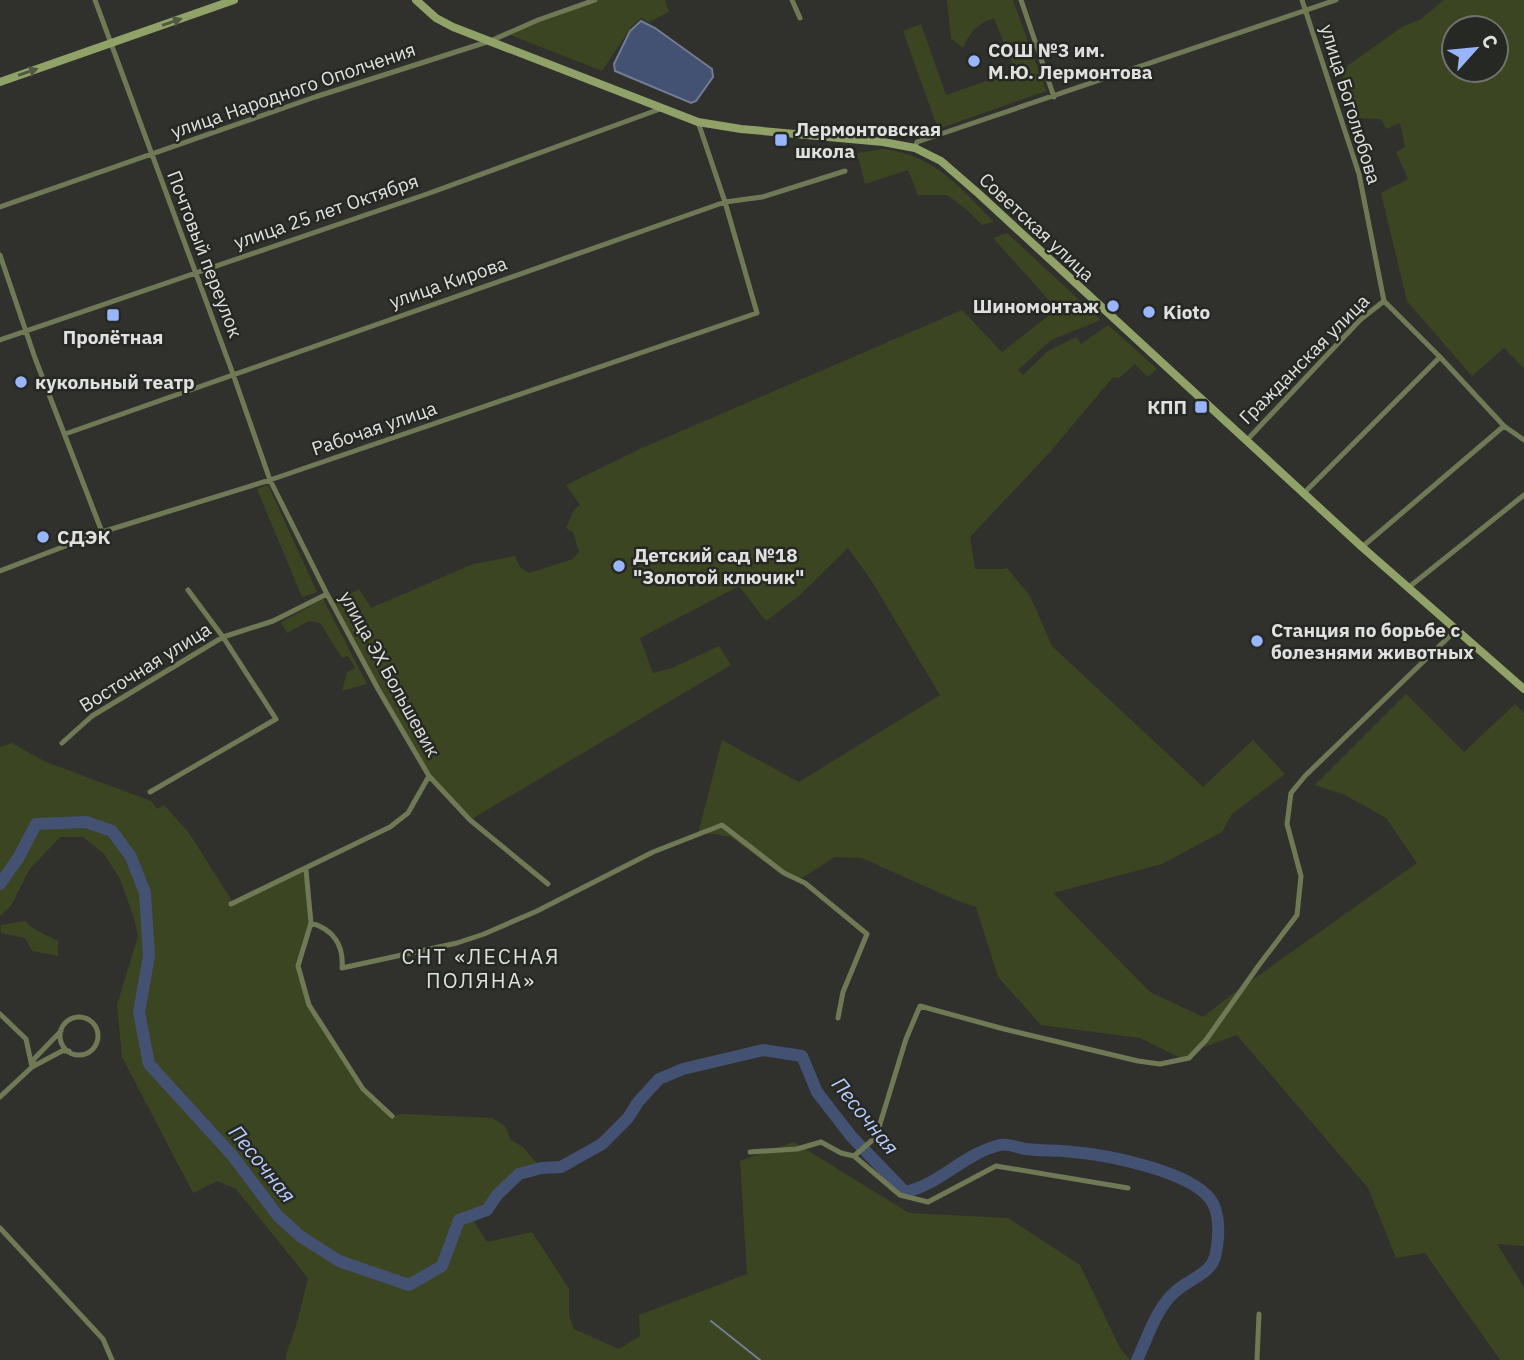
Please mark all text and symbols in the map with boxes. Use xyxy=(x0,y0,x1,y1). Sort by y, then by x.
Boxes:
north arrow xyxy=(1440,14,1510,84)
one-way arrow xyxy=(162,16,183,27)
street label: улица Боголюбова xyxy=(1315,21,1387,187)
text: С xyxy=(1477,30,1504,52)
street label: улица Народного Ополчения xyxy=(167,37,419,143)
place label: СОШ №3 им. М.Ю. Лермонтова xyxy=(988,38,1153,84)
marker: СОШ №3 им. М.Ю. Лермонтова xyxy=(966,53,982,69)
one-way arrow xyxy=(18,67,39,78)
place label: Лермонтовская школа xyxy=(795,117,941,163)
marker: Лермонтовская школа xyxy=(773,132,789,148)
street label: Почтовый переулок xyxy=(162,167,248,341)
street label: Советская улица xyxy=(974,167,1100,287)
street label: улица 25 лет Октября xyxy=(231,168,421,254)
street label: улица Кирова xyxy=(386,251,510,313)
street label: Гражданская улица xyxy=(1234,289,1374,429)
place label: Шиномонтаж xyxy=(973,294,1099,318)
marker: Шиномонтаж xyxy=(1105,298,1121,314)
place label: Kioto xyxy=(1163,300,1210,324)
marker: Kioto xyxy=(1141,304,1157,320)
marker: Пролётная xyxy=(105,307,121,323)
place label: Пролётная xyxy=(63,325,163,349)
place label: кукольный театр xyxy=(35,370,195,394)
marker: кукольный театр xyxy=(13,374,29,390)
street label: Рабочая улица xyxy=(308,395,440,461)
place label: КПП xyxy=(1147,395,1187,419)
marker: КПП xyxy=(1193,399,1209,415)
place label: СДЭК xyxy=(57,525,111,549)
marker: СДЭК xyxy=(35,529,51,545)
place label: Детский сад №18 "Золотой ключик" xyxy=(633,543,804,589)
marker: Детский сад №18 "Золотой ключик" xyxy=(611,558,627,574)
street label: улица ЭХ Большевик xyxy=(334,587,446,761)
street label: Восточная улица xyxy=(75,617,215,717)
place label: Станция по борьбе с болезнями животных xyxy=(1271,618,1474,664)
marker: Станция по борьбе с болезнями животных xyxy=(1249,633,1265,649)
district label: СНТ «ЛЕСНАЯ ПОЛЯНА» xyxy=(402,942,560,994)
water label: Песочная xyxy=(826,1071,906,1160)
water label: Песочная xyxy=(223,1119,303,1208)

